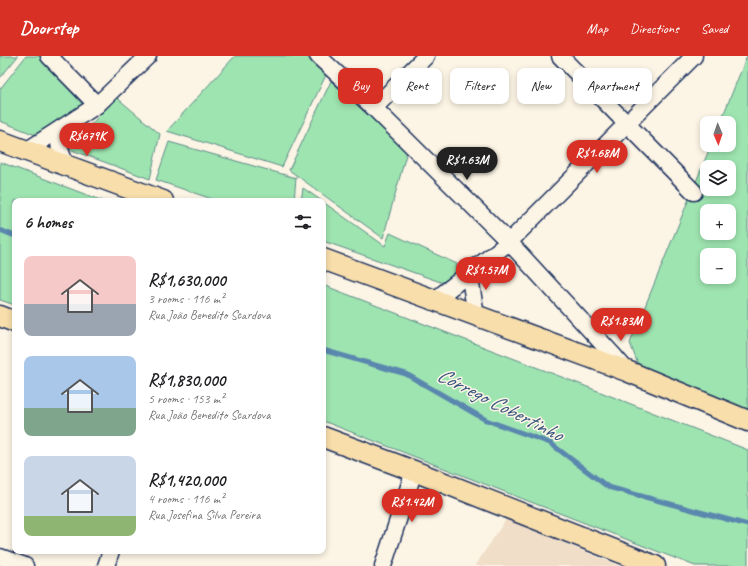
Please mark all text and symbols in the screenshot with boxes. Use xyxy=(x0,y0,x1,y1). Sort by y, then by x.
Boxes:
text: Doorstep xyxy=(20,16,78,40)
text: Map xyxy=(587,20,608,37)
text: Directions xyxy=(630,20,679,37)
text: Saved xyxy=(701,20,728,37)
chip: Buy xyxy=(338,68,383,104)
chip: Rent xyxy=(391,68,442,104)
chip: Filters xyxy=(450,68,509,104)
chip: New xyxy=(517,68,565,104)
chip: Apartment xyxy=(573,68,652,104)
north arrow xyxy=(700,116,736,152)
map controls xyxy=(700,116,736,284)
pin: R$679K xyxy=(54,123,120,157)
text: R$679K xyxy=(68,128,106,144)
pin: R$1.68M xyxy=(560,140,634,174)
text: R$1.68M xyxy=(576,145,618,161)
pin: R$1.63M xyxy=(430,147,504,181)
text: R$1.63M xyxy=(446,152,488,168)
button: layers xyxy=(700,160,736,196)
button: + xyxy=(700,204,736,240)
icon: filters xyxy=(292,211,314,233)
text: 6 homes xyxy=(24,212,72,233)
button: − xyxy=(700,248,736,284)
pin: R$1.57M xyxy=(449,257,523,291)
text: R$1.57M xyxy=(465,262,507,278)
text: R$1,630,000 xyxy=(148,270,226,291)
icon: home xyxy=(56,272,104,320)
text: 3 rooms · 116 m² xyxy=(148,291,224,307)
text: Rua João Benedito Scardova xyxy=(148,307,270,323)
pin: R$1.83M xyxy=(584,308,658,342)
text: R$1.83M xyxy=(600,313,642,329)
water label: Córrego Cobertinho xyxy=(433,361,569,448)
text: R$1,830,000 xyxy=(148,370,225,391)
icon: home xyxy=(56,372,104,420)
text: 5 rooms · 153 m² xyxy=(148,391,224,407)
text: Rua João Benedito Scardova xyxy=(148,407,270,423)
text: R$1,420,000 xyxy=(148,470,225,491)
icon: home xyxy=(56,472,104,520)
pin: R$1.42M xyxy=(375,489,449,523)
text: 4 rooms · 116 m² xyxy=(148,491,224,507)
text: R$1.42M xyxy=(391,494,433,510)
text: Rua Josefina Silva Pereira xyxy=(148,507,260,523)

